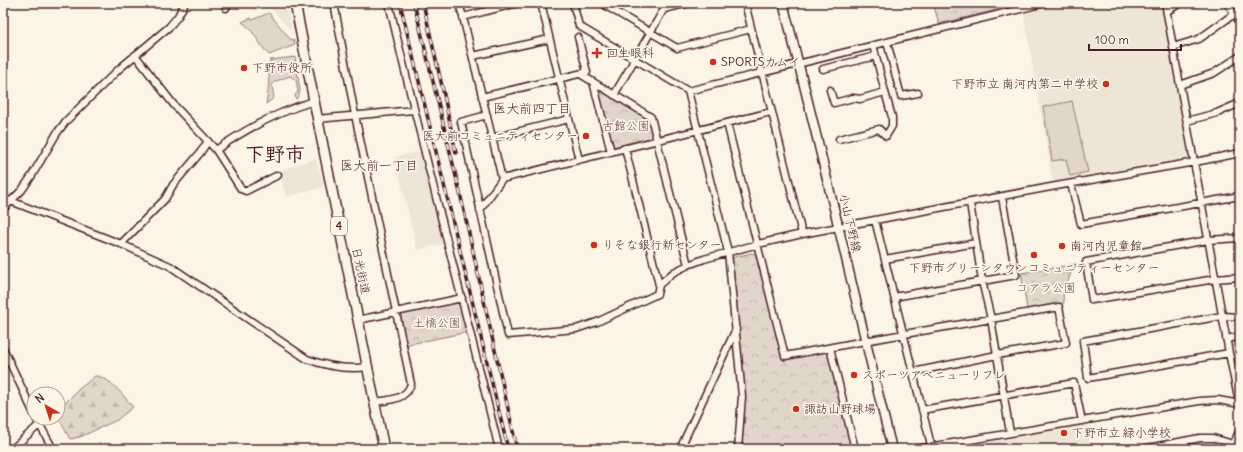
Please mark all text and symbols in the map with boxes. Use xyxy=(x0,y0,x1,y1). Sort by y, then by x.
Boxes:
scale bar xyxy=(1089,26,1181,52)
text: 100 m xyxy=(1095,32,1129,47)
place label: 回生眼科 xyxy=(606,45,654,60)
marker: 回生眼科 xyxy=(591,47,603,59)
place label: SPORTSカムイ xyxy=(721,54,800,69)
marker: SPORTSカムイ xyxy=(708,57,718,67)
place label: 下野市役所 xyxy=(252,60,312,75)
marker: 下野市役所 xyxy=(239,63,249,73)
place label: 下野市立 南河内第二中学校 xyxy=(951,76,1098,91)
marker: 下野市立 南河内第二中学校 xyxy=(1101,79,1111,89)
district label: 医大前四丁目 xyxy=(493,100,571,117)
park label: 古館公園 xyxy=(602,118,650,133)
place label: 医大前コミュニティセンター xyxy=(422,128,578,143)
marker: 医大前コミュニティセンター xyxy=(581,131,591,141)
district label: 下野市 xyxy=(245,141,305,166)
district label: 医大前一丁目 xyxy=(340,157,418,174)
street label: 小山下野線 xyxy=(836,192,865,254)
road number: 4 xyxy=(331,217,347,235)
place label: りそな銀行新センター xyxy=(602,237,722,252)
place label: 南河内児童館 xyxy=(1070,238,1142,253)
marker: りそな銀行新センター xyxy=(589,240,599,250)
marker: 南河内児童館 xyxy=(1057,241,1067,251)
street label: 日光街道 xyxy=(349,246,374,296)
marker: 下野市グリーンタウンコミュニティーセンター xyxy=(1029,250,1039,260)
place label: 下野市グリーンタウンコミュニティーセンター xyxy=(909,260,1159,275)
park label: コアラ公園 xyxy=(1016,280,1076,295)
park label: 土橋公園 xyxy=(413,315,461,330)
place label: スポーツアベニューリフレ xyxy=(862,367,1006,382)
marker: スポーツアベニューリフレ xyxy=(849,370,859,380)
north arrow xyxy=(26,386,66,426)
text: N xyxy=(32,390,47,406)
place label: 諏訪山野球場 xyxy=(804,401,876,416)
marker: 諏訪山野球場 xyxy=(791,404,801,414)
place label: 下野市立 緑小学校 xyxy=(1072,425,1171,440)
marker: 下野市立 緑小学校 xyxy=(1059,428,1069,438)

